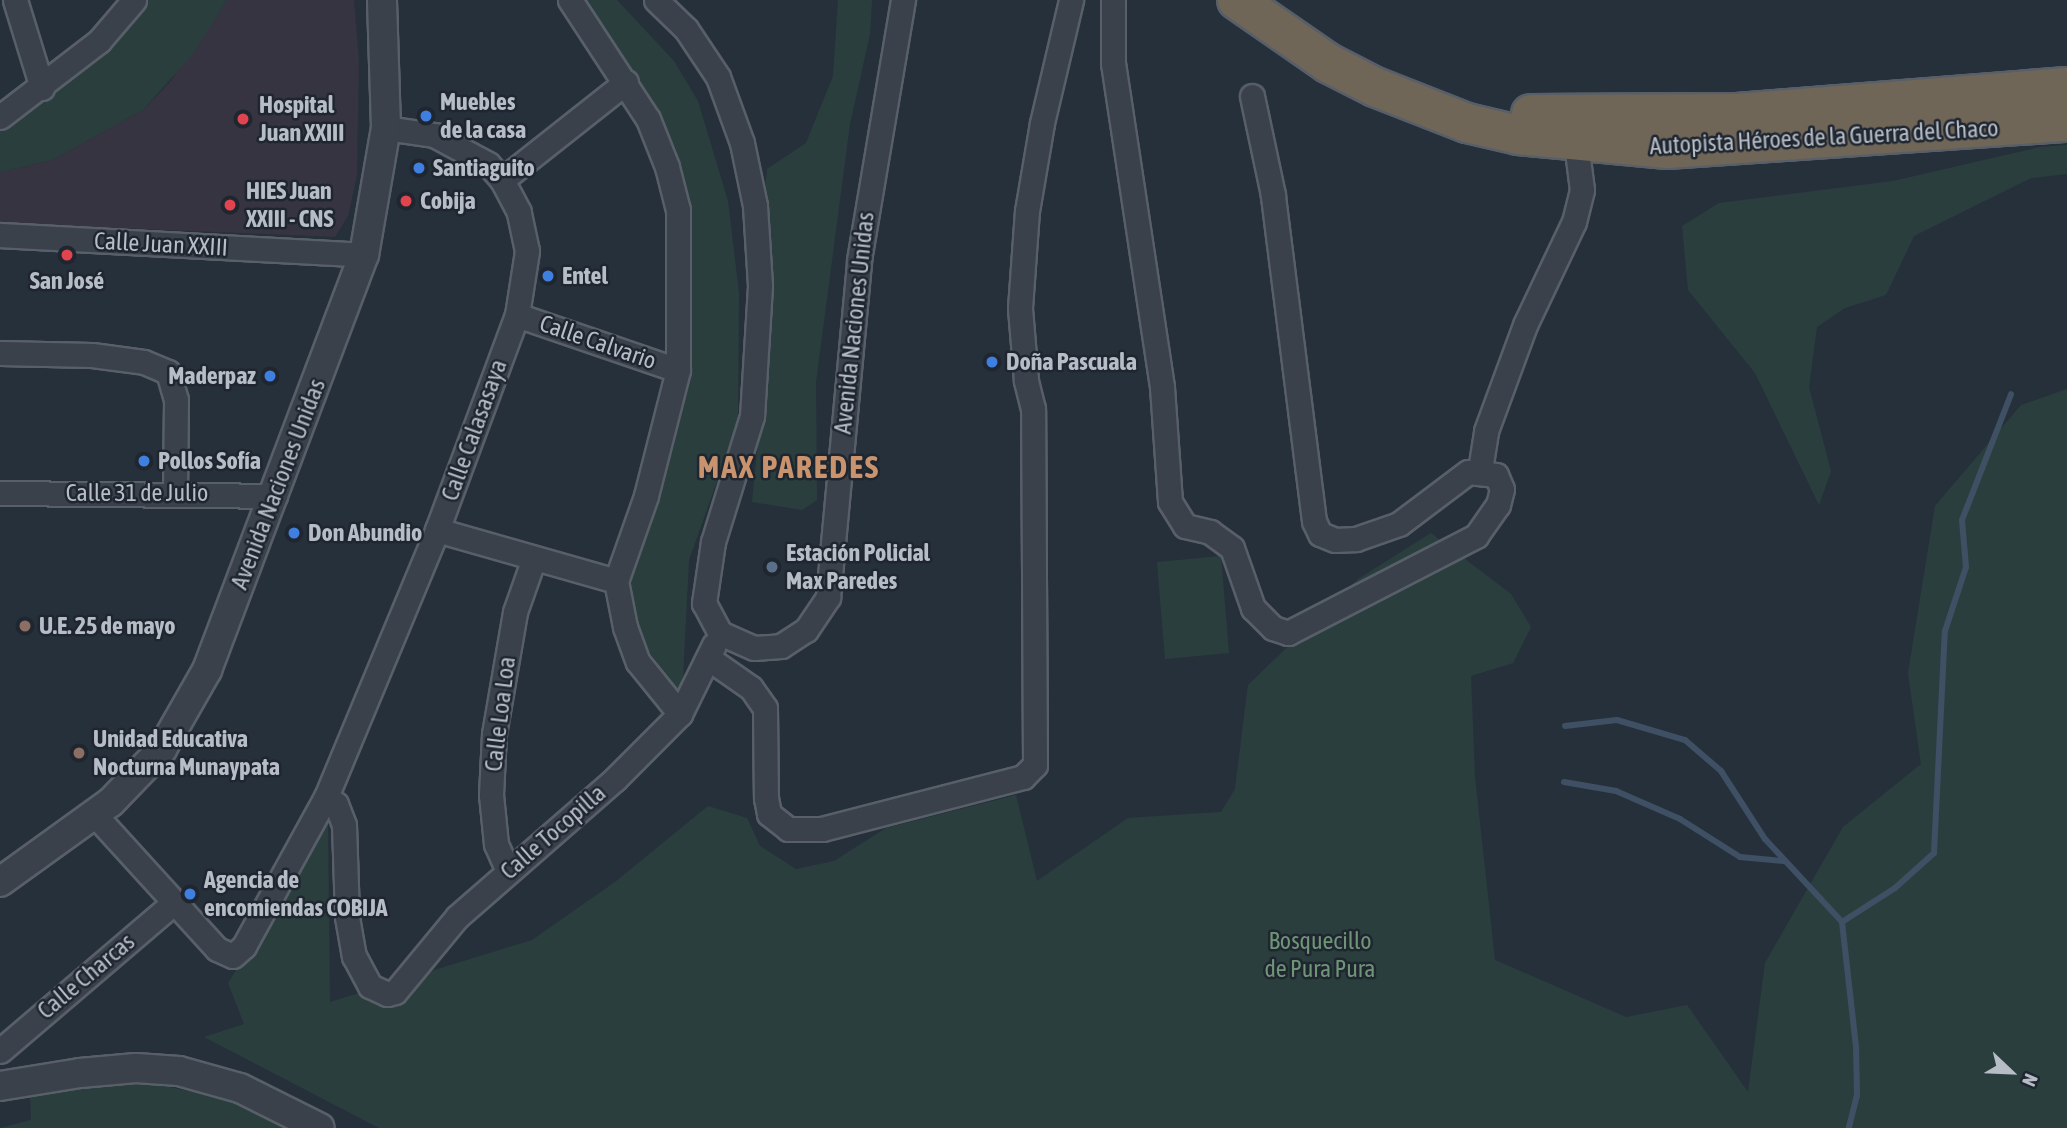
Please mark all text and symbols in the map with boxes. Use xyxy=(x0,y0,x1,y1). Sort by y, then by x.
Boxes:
place label: Muebles de la casa xyxy=(440,88,526,144)
place label: Hospital Juan XXIII xyxy=(259,91,344,147)
marker: Muebles de la casa xyxy=(418,108,434,124)
marker: Hospital Juan XXIII xyxy=(233,109,253,129)
street label: Autopista Héroes de la Guerra del Chaco xyxy=(1649,113,1999,161)
place label: Santiaguito xyxy=(433,154,535,182)
marker: Santiaguito xyxy=(411,160,427,176)
place label: HIES Juan XXIII - CNS xyxy=(246,177,334,233)
place label: Cobija xyxy=(420,187,476,215)
marker: Cobija xyxy=(398,193,414,209)
marker: HIES Juan XXIII - CNS xyxy=(220,195,240,215)
street label: Avenida Naciones Unidas xyxy=(828,211,880,435)
street label: Calle Juan XXIII xyxy=(93,226,229,262)
marker: San José xyxy=(59,247,75,263)
place label: Entel xyxy=(562,262,608,290)
place label: San José xyxy=(30,267,104,295)
marker: Entel xyxy=(540,268,556,284)
street label: Calle Calvario xyxy=(536,309,660,375)
place label: Doña Pascuala xyxy=(1006,348,1137,376)
marker: Doña Pascuala xyxy=(984,354,1000,370)
street label: Calle Calasasaya xyxy=(435,355,513,505)
place label: Maderpaz xyxy=(168,362,256,390)
marker: Maderpaz xyxy=(262,368,278,384)
street label: Avenida Naciones Unidas xyxy=(225,375,331,593)
place label: Pollos Sofía xyxy=(158,447,261,475)
district label: MAX PAREDES xyxy=(699,448,879,486)
marker: Pollos Sofía xyxy=(136,453,152,469)
street label: Calle 31 de Julio xyxy=(66,479,208,507)
place label: Don Abundio xyxy=(308,519,422,547)
marker: Don Abundio xyxy=(286,525,302,541)
place label: Estación Policial Max Paredes xyxy=(786,539,930,595)
marker: Estación Policial Max Paredes xyxy=(764,559,780,575)
place label: U.E. 25 de mayo xyxy=(39,612,176,640)
marker: U.E. 25 de mayo xyxy=(17,618,33,634)
street label: Calle Loa Loa xyxy=(479,655,521,773)
place label: Unidad Educativa Nocturna Munaypata xyxy=(93,725,280,781)
marker: Unidad Educativa Nocturna Munaypata xyxy=(71,745,87,761)
street label: Calle Tocopilla xyxy=(495,779,611,885)
place label: Agencia de encomiendas COBIJA xyxy=(204,866,388,922)
marker: Agencia de encomiendas COBIJA xyxy=(182,886,198,902)
street label: Calle Charcas xyxy=(32,927,140,1025)
park label: Bosquecillo de Pura Pura xyxy=(1264,927,1376,983)
north arrow xyxy=(1976,1037,2046,1107)
text: N xyxy=(2018,1071,2043,1090)

